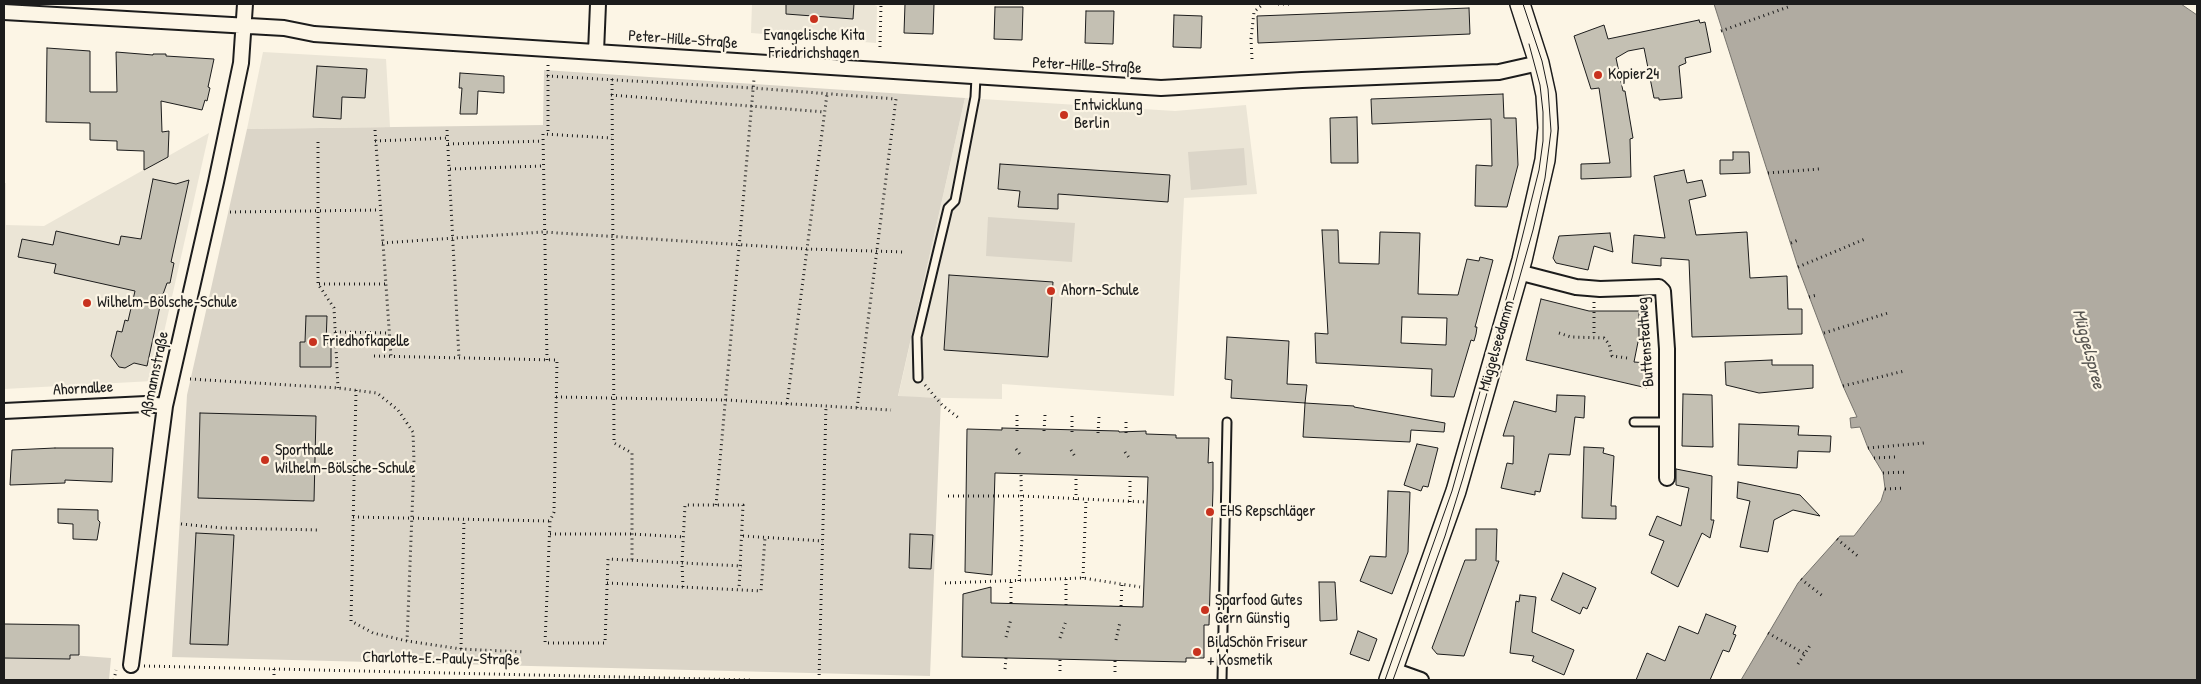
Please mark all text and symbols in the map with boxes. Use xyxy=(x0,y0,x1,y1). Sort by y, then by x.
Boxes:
marker: Evangelische Kita Friedrichshagen xyxy=(808,13,820,25)
place label: Evangelische Kita Friedrichshagen xyxy=(763,26,865,64)
street label: Peter-Hille-Straße xyxy=(628,27,738,53)
street label: Peter-Hille-Straße xyxy=(1032,54,1142,78)
place label: Kopier24 xyxy=(1608,65,1659,85)
marker: Kopier24 xyxy=(1592,69,1604,81)
place label: Entwicklung Berlin xyxy=(1074,96,1143,134)
marker: Entwicklung Berlin xyxy=(1058,109,1070,121)
place label: Ahorn-Schule xyxy=(1061,281,1139,301)
marker: Ahorn-Schule xyxy=(1045,285,1057,297)
place label: Wilhelm-Bölsche-Schule xyxy=(97,293,237,313)
marker: Wilhelm-Bölsche-Schule xyxy=(81,297,93,309)
street label: Buttenstedtweg xyxy=(1633,297,1659,387)
street label: Müggelseedamm xyxy=(1475,298,1519,394)
water label: Müggelspree xyxy=(2067,307,2109,391)
street label: Aßmannstraße xyxy=(137,330,173,418)
place label: Friedhofkapelle xyxy=(323,332,410,352)
marker: Friedhofkapelle xyxy=(307,336,319,348)
street label: Ahornallee xyxy=(52,378,114,400)
place label: Sporthalle Wilhelm-Bölsche-Schule xyxy=(275,441,415,479)
marker: Sporthalle Wilhelm-Bölsche-Schule xyxy=(259,454,271,466)
place label: EHS Repschläger xyxy=(1220,502,1315,522)
marker: EHS Repschläger xyxy=(1204,506,1216,518)
place label: Sparfood Gutes Gern Günstig xyxy=(1215,591,1302,629)
marker: Sparfood Gutes Gern Günstig xyxy=(1199,604,1211,616)
place label: BildSchön Friseur + Kosmetik xyxy=(1207,633,1308,671)
marker: BildSchön Friseur + Kosmetik xyxy=(1191,646,1203,658)
street label: Charlotte-E.-Pauly-Straße xyxy=(362,648,520,670)

